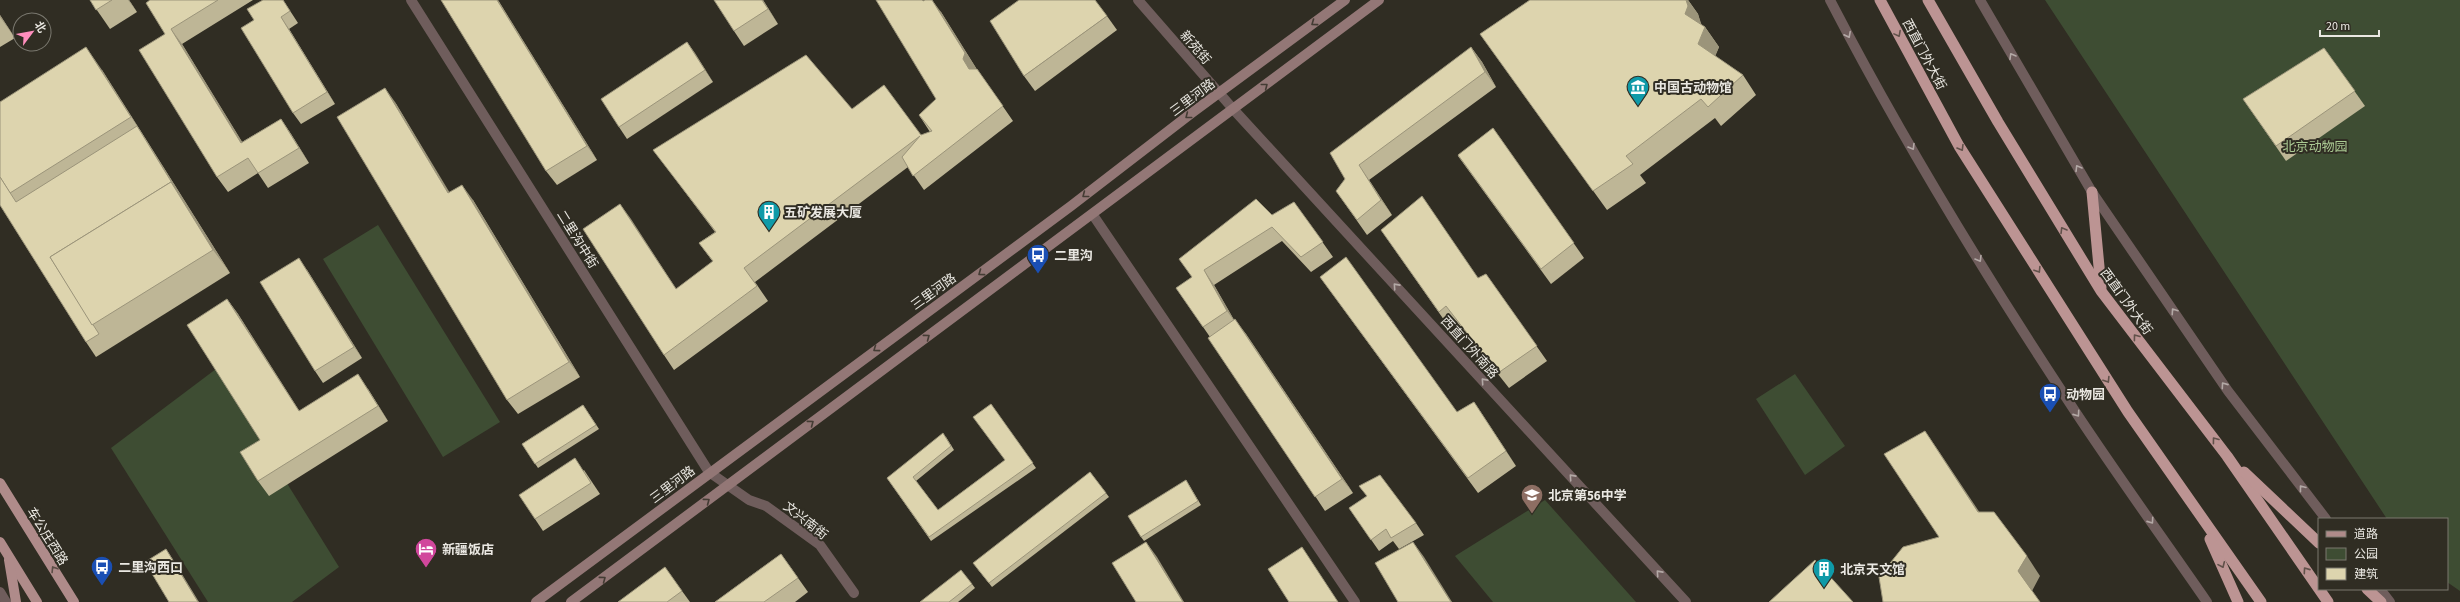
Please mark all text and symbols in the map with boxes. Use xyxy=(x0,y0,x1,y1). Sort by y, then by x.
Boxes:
north arrow xyxy=(12,12,52,52)
scale bar xyxy=(2320,12,2379,38)
street label: 西直门外大街 xyxy=(1898,16,1950,93)
text: 北 xyxy=(31,18,49,36)
one-way arrow xyxy=(1311,18,1318,25)
text: 20 m xyxy=(2326,18,2350,35)
street label: 新苑街 xyxy=(1176,27,1215,68)
one-way arrow xyxy=(1843,30,1851,38)
one-way arrow xyxy=(1894,30,1901,37)
one-way arrow xyxy=(2010,53,2017,61)
museum icon: 中国古动物馆 xyxy=(1625,74,1651,107)
street label: 三里河路 xyxy=(1166,75,1219,121)
place label: 中国古动物馆 xyxy=(1654,79,1732,97)
one-way arrow xyxy=(1261,83,1268,90)
one-way arrow xyxy=(1186,111,1193,118)
park label: 北京动物园 xyxy=(2282,138,2348,156)
one-way arrow xyxy=(1908,143,1915,150)
one-way arrow xyxy=(1956,144,1963,151)
one-way arrow xyxy=(2076,165,2083,172)
one-way arrow xyxy=(1083,191,1090,198)
building icon: 五矿发展大厦 xyxy=(756,199,782,232)
place label: 五矿发展大厦 xyxy=(784,204,862,222)
street label: 二里沟中街 xyxy=(552,207,602,272)
one-way arrow xyxy=(2061,227,2068,234)
bus stop icon: 二里沟 xyxy=(1025,242,1051,275)
place label: 二里沟 xyxy=(1054,247,1093,265)
one-way arrow xyxy=(1974,255,1981,262)
street label: 西直门外大街 xyxy=(2096,265,2156,338)
one-way arrow xyxy=(2033,266,2041,273)
one-way arrow xyxy=(978,268,985,275)
street label: 三里河路 xyxy=(907,269,960,314)
one-way arrow xyxy=(1394,283,1401,290)
one-way arrow xyxy=(2171,308,2179,315)
street label: 西直门外南路 xyxy=(1436,313,1502,383)
one-way arrow xyxy=(922,335,929,342)
one-way arrow xyxy=(2134,335,2141,342)
one-way arrow xyxy=(873,345,880,352)
one-way arrow xyxy=(2103,376,2110,383)
one-way arrow xyxy=(1482,379,1489,386)
bus stop icon: 动物园 xyxy=(2037,381,2063,414)
one-way arrow xyxy=(2222,382,2229,389)
place label: 动物园 xyxy=(2066,386,2105,404)
one-way arrow xyxy=(2072,410,2080,417)
one-way arrow xyxy=(807,421,814,428)
one-way arrow xyxy=(2213,438,2220,445)
street label: 三里河路 xyxy=(646,462,699,508)
one-way arrow xyxy=(1569,475,1576,482)
school or university icon: 北京第56中学 xyxy=(1519,482,1545,515)
one-way arrow xyxy=(2300,486,2307,493)
place label: 北京第56中学 xyxy=(1548,487,1627,505)
street label: 文兴南街 xyxy=(779,498,831,544)
one-way arrow xyxy=(702,499,709,506)
street label: 车公庄西路 xyxy=(22,504,72,569)
one-way arrow xyxy=(2146,517,2154,524)
legend xyxy=(2318,518,2448,590)
text: 道路 xyxy=(2354,526,2378,543)
hotel icon: 新疆饭店 xyxy=(413,536,439,569)
place label: 新疆饭店 xyxy=(442,541,494,559)
text: 公园 xyxy=(2354,546,2378,563)
bus stop icon: 二里沟西口 xyxy=(89,554,115,587)
building icon: 北京天文馆 xyxy=(1811,556,1837,589)
place label: 二里沟西口 xyxy=(118,559,183,577)
place label: 北京天文馆 xyxy=(1840,561,1905,579)
one-way arrow xyxy=(2217,562,2225,569)
one-way arrow xyxy=(51,566,58,573)
text: 建筑 xyxy=(2354,566,2378,583)
one-way arrow xyxy=(2303,567,2311,574)
one-way arrow xyxy=(1657,570,1664,578)
one-way arrow xyxy=(598,576,605,583)

